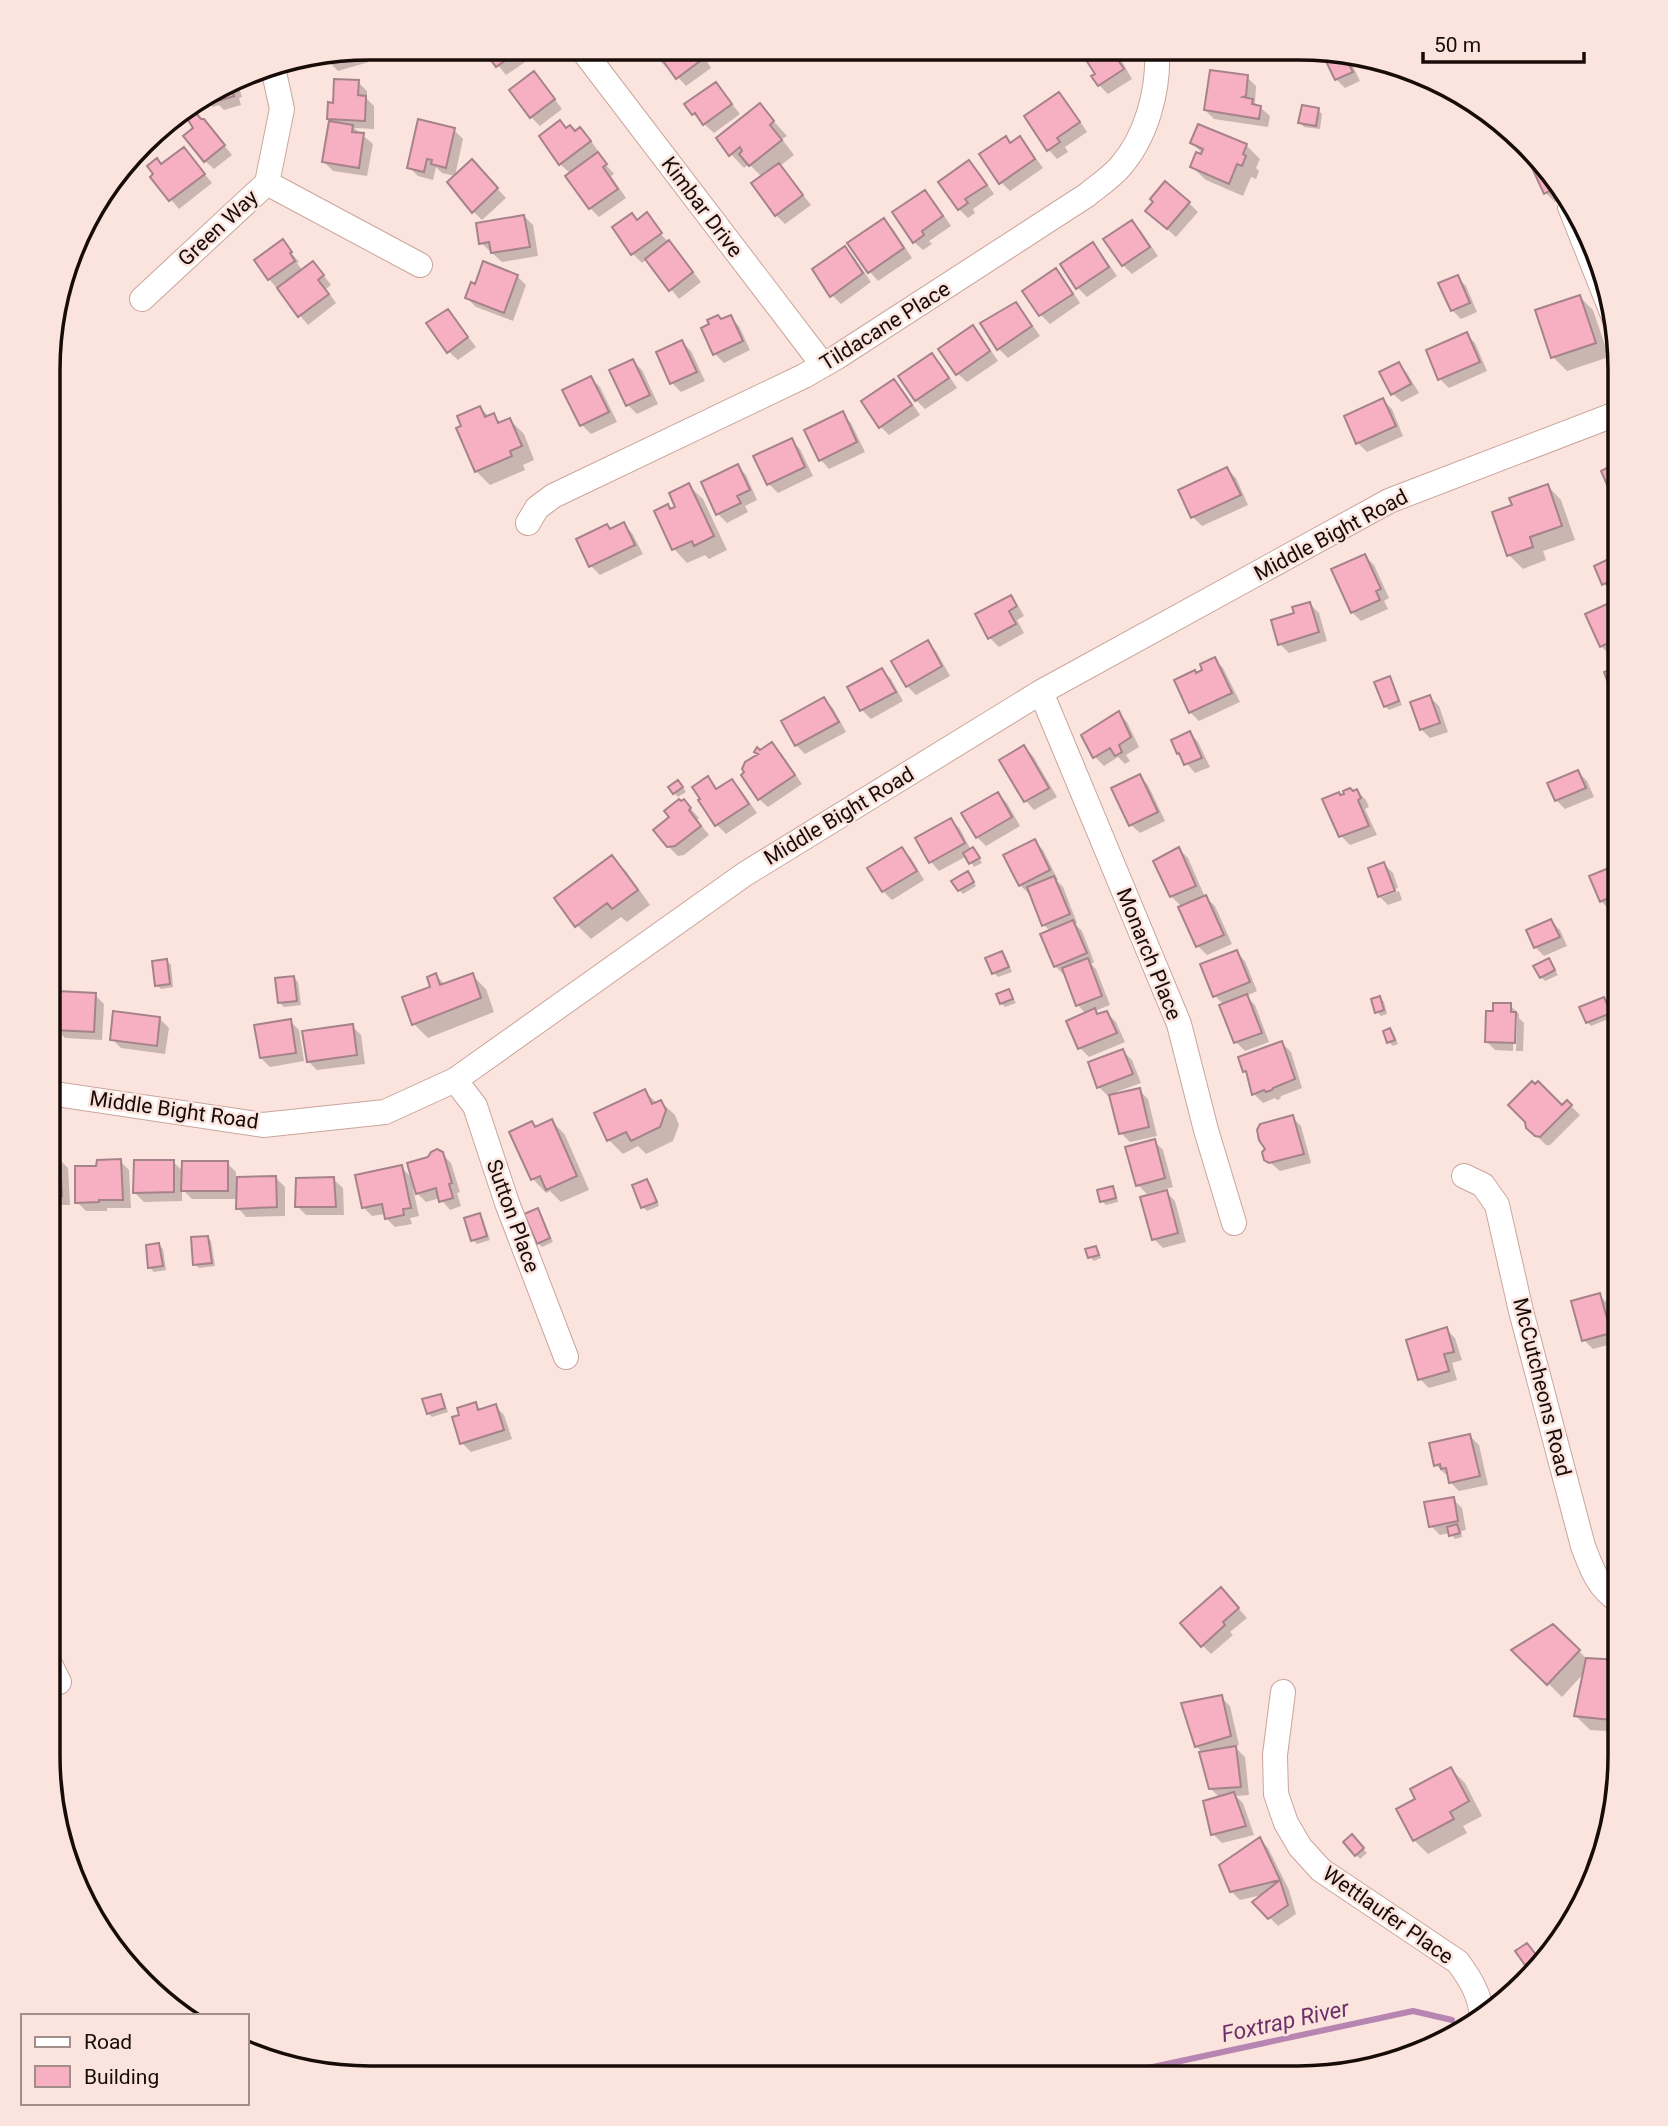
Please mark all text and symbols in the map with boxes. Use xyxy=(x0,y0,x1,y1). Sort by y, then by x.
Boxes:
scale bar xyxy=(1423,21,1584,65)
text: 50 m xyxy=(1434,33,1481,57)
street label: Kimbar Drive xyxy=(656,152,748,262)
street label: Green Way xyxy=(173,185,263,271)
street label: Tildacane Place xyxy=(816,277,954,375)
street label: Middle Bight Road xyxy=(1250,484,1412,586)
street label: Middle Bight Road xyxy=(760,762,918,870)
street label: Monarch Place xyxy=(1112,885,1186,1023)
street label: Middle Bight Road xyxy=(88,1086,260,1134)
street label: Sutton Place xyxy=(481,1156,545,1276)
street label: McCutcheons Road xyxy=(1508,1295,1576,1479)
street label: Wettlaufer Place xyxy=(1318,1861,1458,1969)
water label: Foxtrap River xyxy=(1219,1995,1353,2048)
legend xyxy=(21,2014,248,2105)
text: Road xyxy=(84,2030,132,2054)
text: Building xyxy=(84,2065,159,2089)

